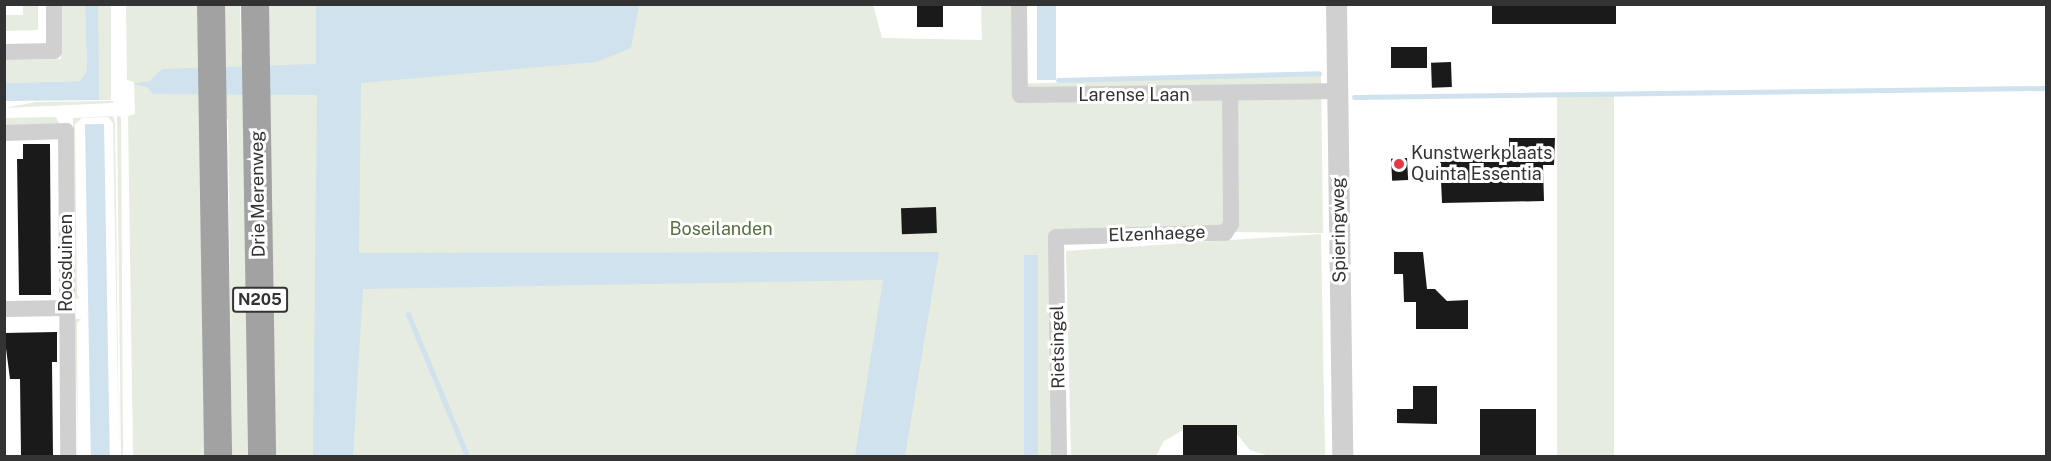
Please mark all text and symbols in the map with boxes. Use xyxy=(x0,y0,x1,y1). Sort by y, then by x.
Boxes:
street label: Larense Laan xyxy=(1078,84,1190,106)
street label: Drie Merenweg xyxy=(246,130,270,258)
place label: Kunstwerkplaats Quinta Essentia xyxy=(1411,143,1552,186)
marker: Kunstwerkplaats Quinta Essentia xyxy=(1392,157,1406,171)
street label: Spieringweg xyxy=(1327,177,1351,283)
street label: Roosduinen xyxy=(55,214,77,312)
park label: Boseilanden xyxy=(669,218,773,240)
street label: Elzenhaege xyxy=(1108,222,1206,246)
road number: N205 xyxy=(232,287,288,313)
street label: Rietsingel xyxy=(1046,305,1070,389)

